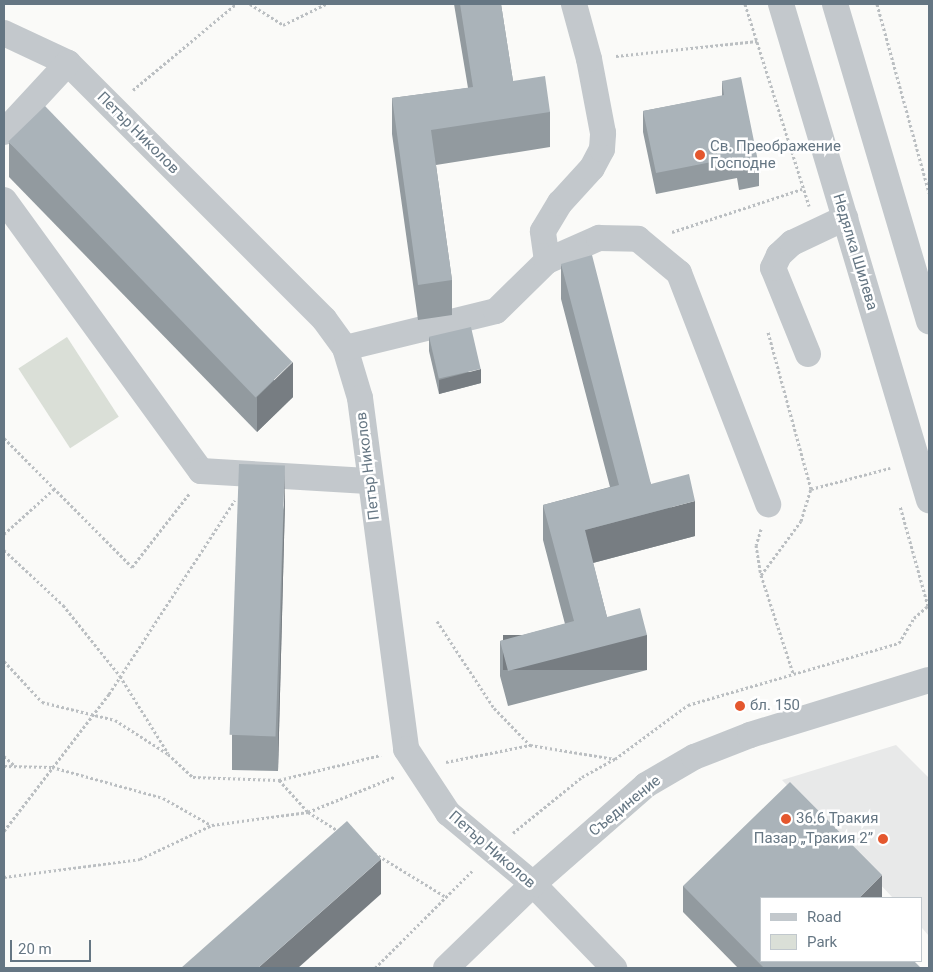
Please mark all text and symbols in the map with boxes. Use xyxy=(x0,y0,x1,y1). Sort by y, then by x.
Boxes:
street label: Петър Николов xyxy=(93,88,183,178)
place label: Св. Преображение Господне xyxy=(710,137,841,172)
marker: Св. Преображение Господне xyxy=(694,149,706,161)
street label: Недялка Шилева xyxy=(829,192,881,312)
street label: Петър Николов xyxy=(352,411,384,521)
place label: бл. 150 xyxy=(750,697,800,715)
marker: бл. 150 xyxy=(734,700,746,712)
street label: Съединение xyxy=(586,772,664,840)
street label: Петър Николов xyxy=(445,808,539,892)
place label: 36.6 Тракия xyxy=(796,810,879,828)
marker: 36.6 Тракия xyxy=(780,813,792,825)
place label: Пазар „Тракия 2” xyxy=(754,830,873,848)
marker: Пазар „Тракия 2” xyxy=(877,833,889,845)
legend xyxy=(760,897,923,962)
text: Road xyxy=(807,908,841,926)
scale bar xyxy=(12,930,94,962)
text: Park xyxy=(807,933,837,951)
text: 20 m xyxy=(18,940,52,958)

